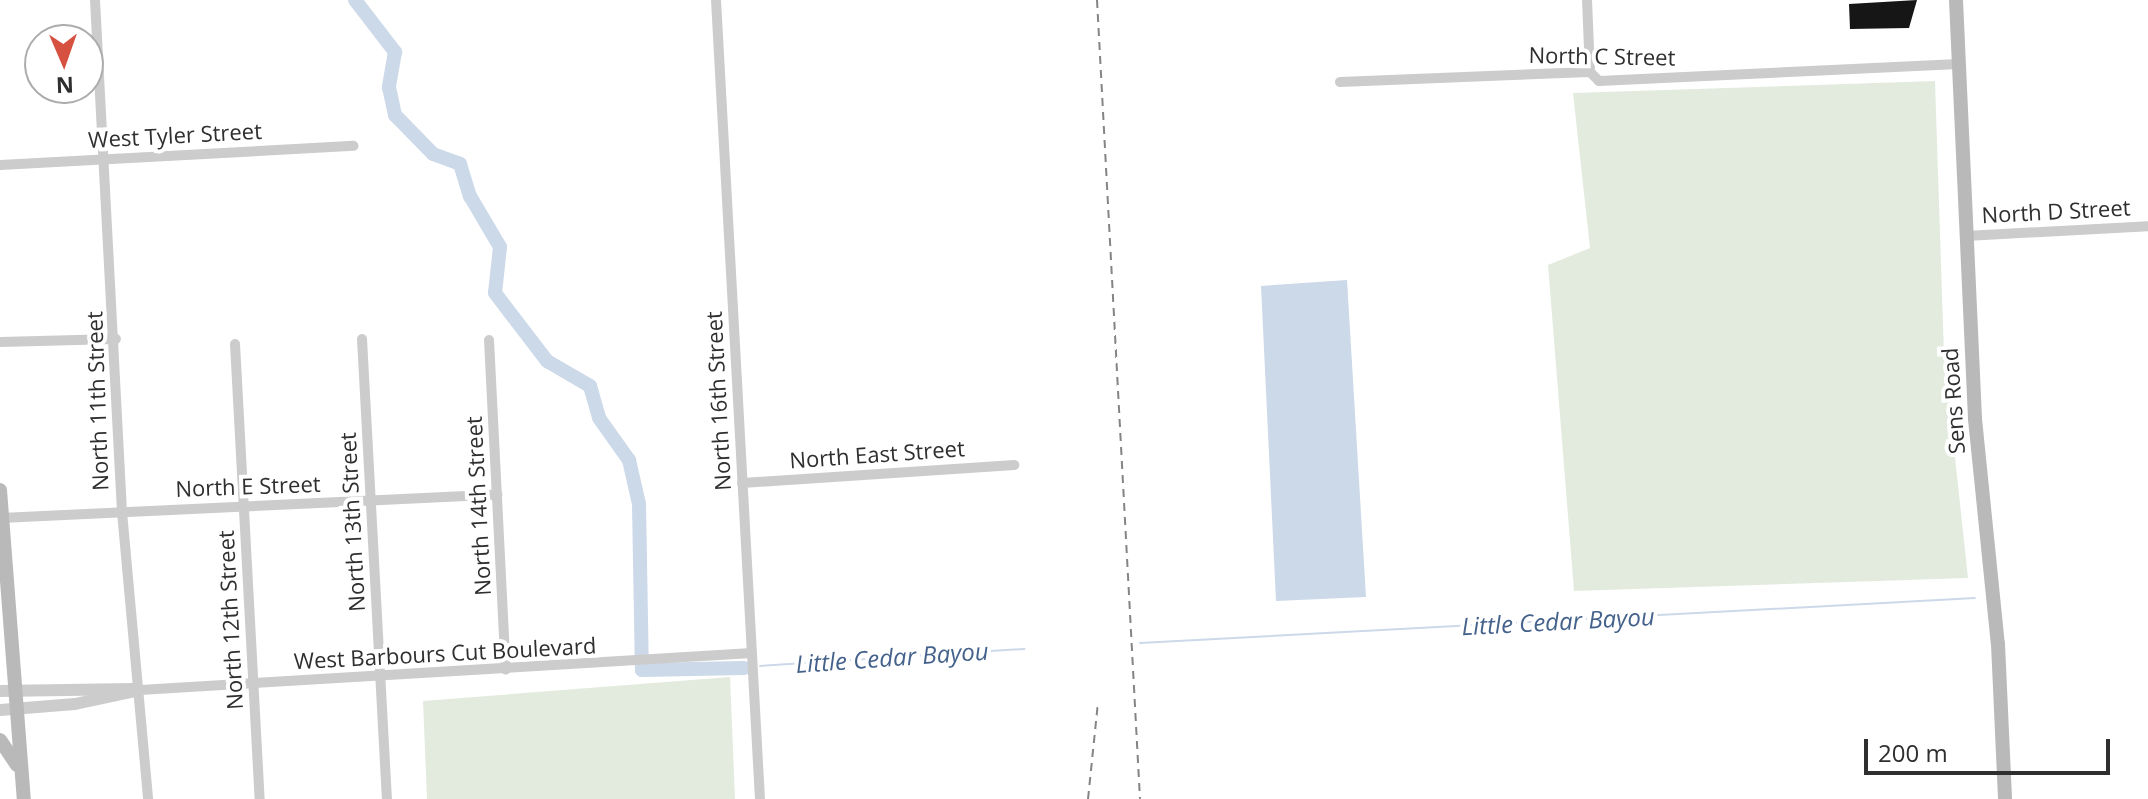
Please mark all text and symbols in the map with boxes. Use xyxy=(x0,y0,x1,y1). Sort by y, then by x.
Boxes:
north arrow xyxy=(24,24,104,104)
street label: North C Street xyxy=(1528,42,1676,70)
text: N xyxy=(55,71,74,101)
street label: West Tyler Street xyxy=(87,117,263,153)
street label: North D Street xyxy=(1981,194,2131,228)
street label: North 11th Street xyxy=(81,311,113,491)
street label: North 16th Street xyxy=(700,311,736,491)
street label: Sens Road xyxy=(1936,347,1970,455)
street label: North 14th Street xyxy=(460,416,496,596)
street label: North 13th Street xyxy=(334,432,370,612)
street label: North East Street xyxy=(788,435,966,473)
street label: North E Street xyxy=(175,470,321,502)
street label: North 12th Street xyxy=(212,530,248,710)
water label: Little Cedar Bayou xyxy=(1461,602,1655,640)
street label: West Barbours Cut Boulevard xyxy=(293,632,597,674)
water label: Little Cedar Bayou xyxy=(795,636,989,678)
scale bar xyxy=(1868,723,2114,773)
text: 200 m xyxy=(1878,736,1948,769)

